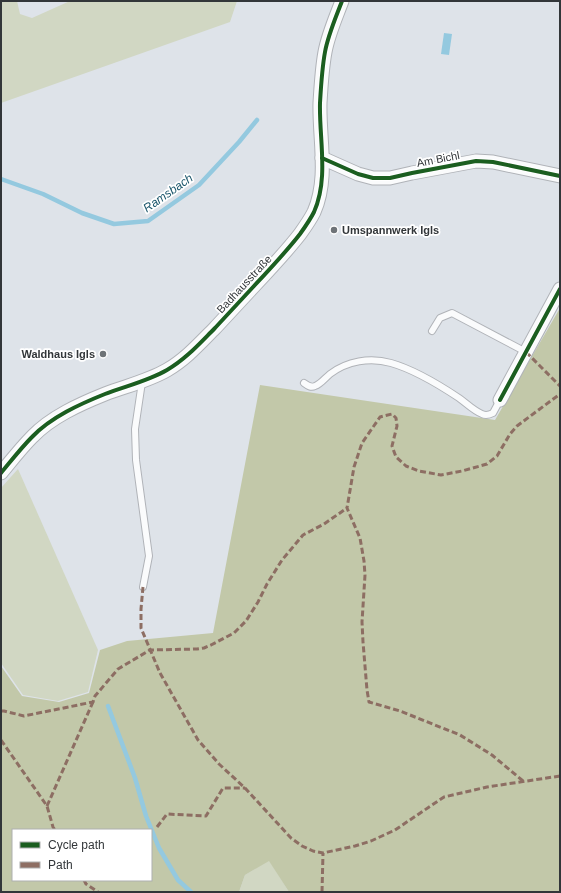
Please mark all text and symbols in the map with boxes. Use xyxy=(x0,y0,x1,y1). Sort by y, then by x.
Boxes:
street label: Am Bichl xyxy=(416,149,460,169)
water label: Ramsbach xyxy=(140,171,196,215)
place label: Umspannwerk Igls xyxy=(342,224,439,236)
marker: Umspannwerk Igls xyxy=(329,225,339,235)
street label: Badhausstraße xyxy=(214,253,274,315)
place label: Waldhaus Igls xyxy=(21,348,95,360)
marker: Waldhaus Igls xyxy=(98,349,108,359)
legend xyxy=(12,829,152,881)
text: Cycle path xyxy=(48,838,105,852)
text: Path xyxy=(48,858,73,872)

